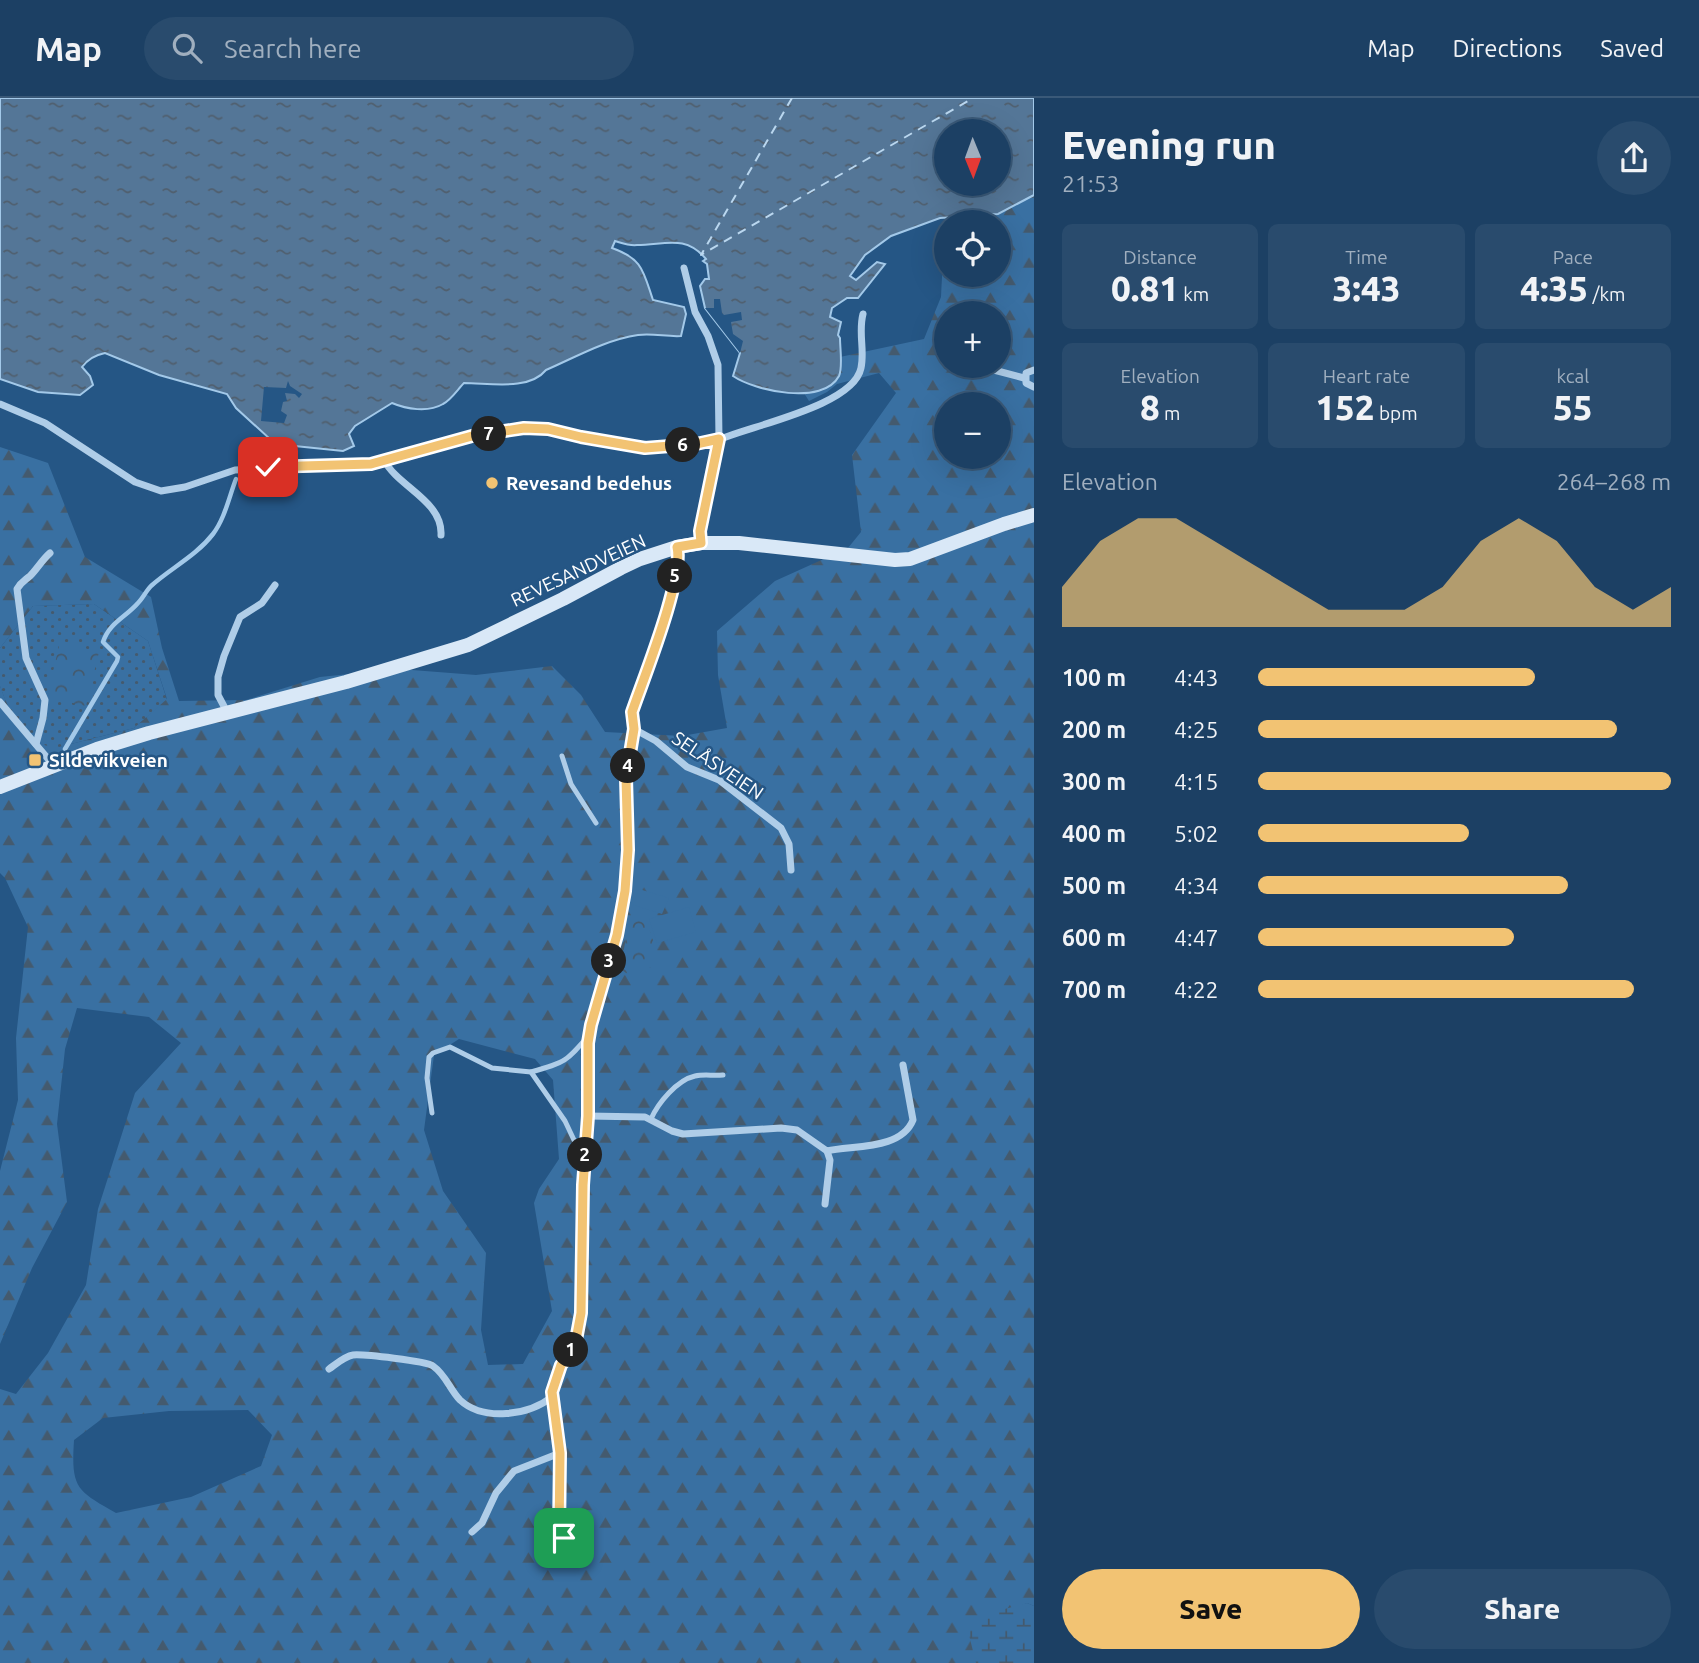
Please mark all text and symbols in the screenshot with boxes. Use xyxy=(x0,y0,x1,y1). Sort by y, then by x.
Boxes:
search box xyxy=(144,17,634,80)
icon: search xyxy=(168,29,206,67)
text: Map xyxy=(35,30,102,67)
text: Search here xyxy=(224,34,362,63)
text: Map xyxy=(1367,35,1414,62)
text: Directions xyxy=(1452,35,1562,62)
text: Saved xyxy=(1600,35,1664,62)
north arrow xyxy=(934,119,1012,196)
map controls xyxy=(934,119,1011,469)
button: share xyxy=(1597,121,1671,195)
text: Evening run xyxy=(1062,124,1276,166)
text: 21:53 xyxy=(1062,171,1120,196)
button: locate xyxy=(934,210,1011,287)
text: Distance xyxy=(1123,246,1197,268)
text: Time xyxy=(1345,246,1388,268)
text: Pace xyxy=(1553,246,1593,268)
text: 0.81 xyxy=(1111,268,1179,308)
text: 3:43 xyxy=(1333,268,1400,308)
text: 4:35 xyxy=(1520,268,1588,308)
text: km xyxy=(1179,283,1209,305)
text: /km xyxy=(1588,283,1625,305)
button: + xyxy=(934,301,1011,378)
text: Elevation xyxy=(1121,365,1200,387)
text: Heart rate xyxy=(1323,365,1410,387)
text: kcal xyxy=(1556,365,1589,387)
text: 8 xyxy=(1140,387,1160,427)
text: 152 xyxy=(1315,387,1375,427)
text: 55 xyxy=(1553,387,1593,427)
button: − xyxy=(934,392,1011,469)
text: m xyxy=(1160,402,1180,424)
text: bpm xyxy=(1375,402,1418,424)
pin: 7 xyxy=(472,416,506,452)
text: 7 xyxy=(483,422,494,444)
pin: 6 xyxy=(666,428,700,462)
text: 6 xyxy=(677,433,688,455)
pin xyxy=(238,437,298,497)
icon: check xyxy=(249,448,287,486)
text: Elevation xyxy=(1062,469,1158,494)
text: 264–268 m xyxy=(1557,469,1671,494)
place label: Revesand bedehus xyxy=(506,472,672,494)
marker: Revesand bedehus xyxy=(484,475,500,491)
street label: REVESANDVEIEN xyxy=(507,529,649,611)
pin: 5 xyxy=(658,559,692,594)
text: 5 xyxy=(669,564,680,586)
text: 100 m xyxy=(1062,665,1126,690)
text: 4:43 xyxy=(1174,665,1219,690)
text: 200 m xyxy=(1062,717,1126,742)
text: 4:25 xyxy=(1174,717,1219,742)
street label: SELÅSVEIEN xyxy=(668,726,768,804)
pin: 4 xyxy=(610,748,646,784)
place label: Sildevikveien xyxy=(49,749,168,771)
marker: Sildevikveien xyxy=(27,752,43,768)
text: 4 xyxy=(622,754,633,776)
text: 300 m xyxy=(1062,769,1126,794)
text: 4:15 xyxy=(1174,769,1219,794)
text: 400 m xyxy=(1062,821,1126,846)
text: 5:02 xyxy=(1174,821,1219,846)
text: 500 m xyxy=(1062,873,1126,898)
text: 4:34 xyxy=(1174,873,1219,898)
text: 600 m xyxy=(1062,925,1126,950)
text: 4:47 xyxy=(1174,925,1219,950)
pin: 3 xyxy=(592,944,626,978)
text: 3 xyxy=(603,949,614,971)
text: 700 m xyxy=(1062,977,1126,1002)
text: 4:22 xyxy=(1174,977,1219,1002)
pin: 2 xyxy=(568,1138,602,1172)
text: 2 xyxy=(579,1143,590,1165)
pin: 1 xyxy=(554,1332,588,1368)
text: 1 xyxy=(565,1338,576,1360)
pin xyxy=(534,1508,594,1568)
icon: arrive xyxy=(545,1519,583,1557)
button: Save xyxy=(1062,1569,1360,1649)
button: Share xyxy=(1374,1569,1671,1649)

